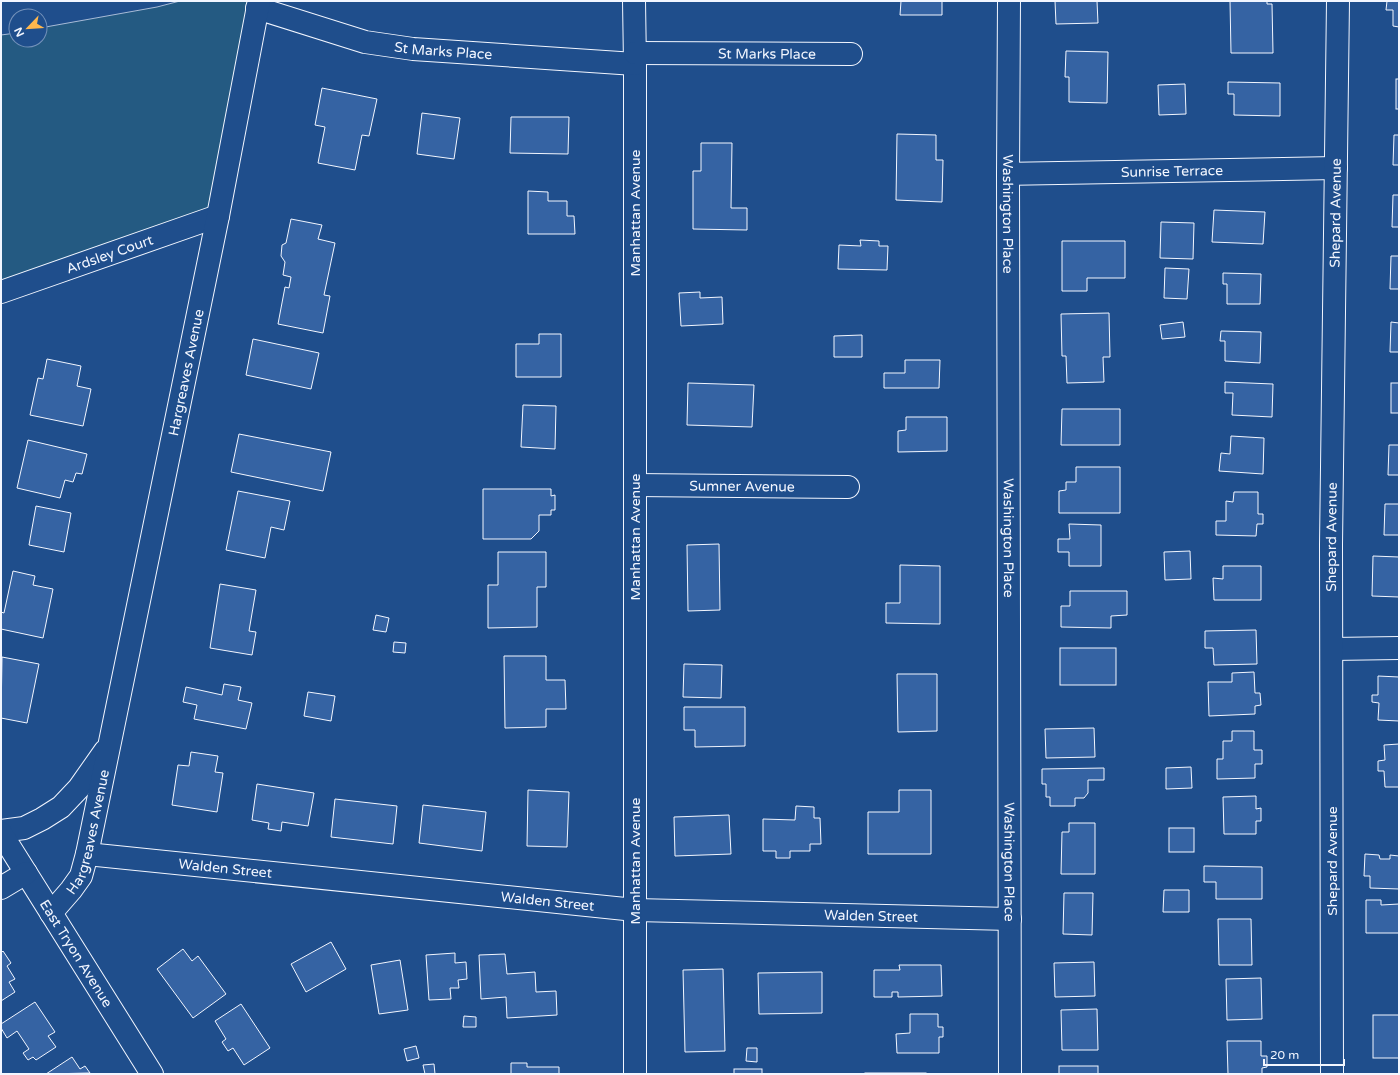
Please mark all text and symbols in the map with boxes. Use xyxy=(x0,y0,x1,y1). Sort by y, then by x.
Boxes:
north arrow xyxy=(8,8,48,48)
text: N xyxy=(12,25,27,39)
street label: St Marks Place xyxy=(393,38,493,63)
street label: St Marks Place xyxy=(718,45,816,63)
street label: Manhattan Avenue xyxy=(627,149,644,276)
street label: Washington Place xyxy=(999,154,1016,274)
street label: Shepard Avenue xyxy=(1327,158,1345,268)
street label: Sunrise Terrace xyxy=(1121,162,1223,181)
street label: Ardsley Court xyxy=(64,231,156,278)
street label: Hargreaves Avenue xyxy=(165,308,208,438)
street label: Manhattan Avenue xyxy=(627,473,644,600)
street label: Sumner Avenue xyxy=(689,478,795,496)
street label: Washington Place xyxy=(1000,478,1017,598)
street label: Shepard Avenue xyxy=(1323,482,1341,592)
street label: Hargreaves Avenue xyxy=(63,768,113,898)
street label: Manhattan Avenue xyxy=(627,797,644,924)
street label: Washington Place xyxy=(1000,802,1018,922)
street label: Shepard Avenue xyxy=(1324,806,1341,916)
street label: Walden Street xyxy=(178,855,273,882)
street label: Walden Street xyxy=(500,888,596,915)
street label: East Tryon Avenue xyxy=(36,897,116,1011)
street label: Walden Street xyxy=(824,907,919,926)
scale bar xyxy=(1264,1041,1344,1067)
text: 20 m xyxy=(1270,1048,1299,1062)

